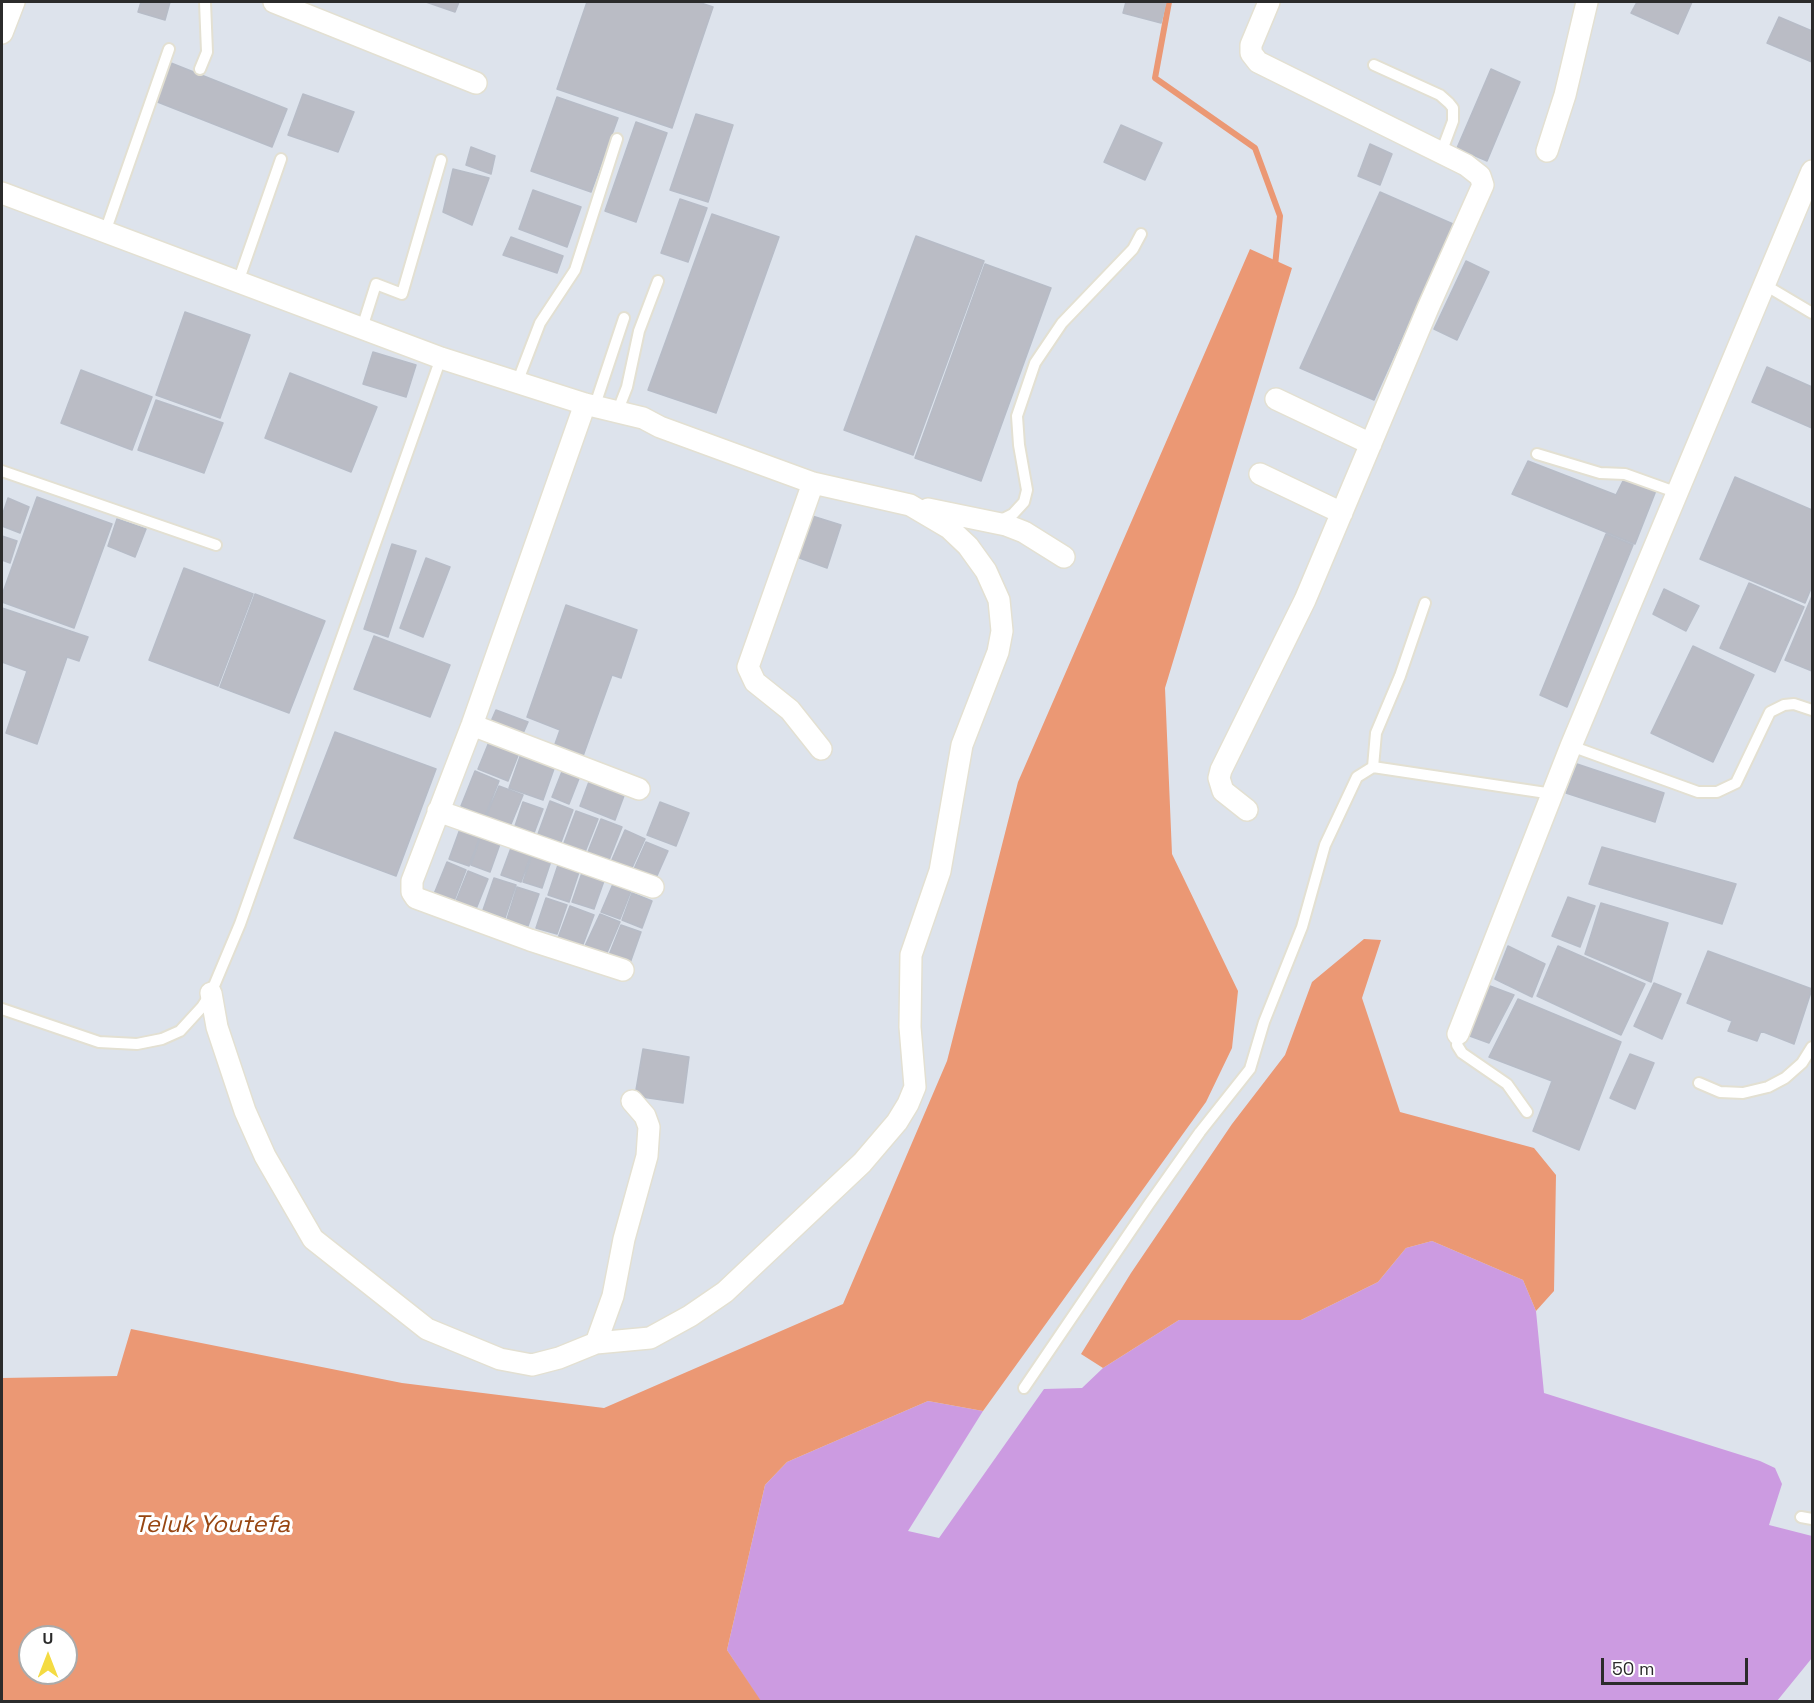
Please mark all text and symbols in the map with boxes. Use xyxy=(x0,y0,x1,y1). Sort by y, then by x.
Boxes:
water label: Teluk Youtefa xyxy=(134,1511,290,1539)
north arrow xyxy=(18,1625,78,1685)
text: U xyxy=(43,1628,53,1649)
scale bar xyxy=(1604,1646,1751,1684)
text: 50 m xyxy=(1612,1657,1654,1680)

